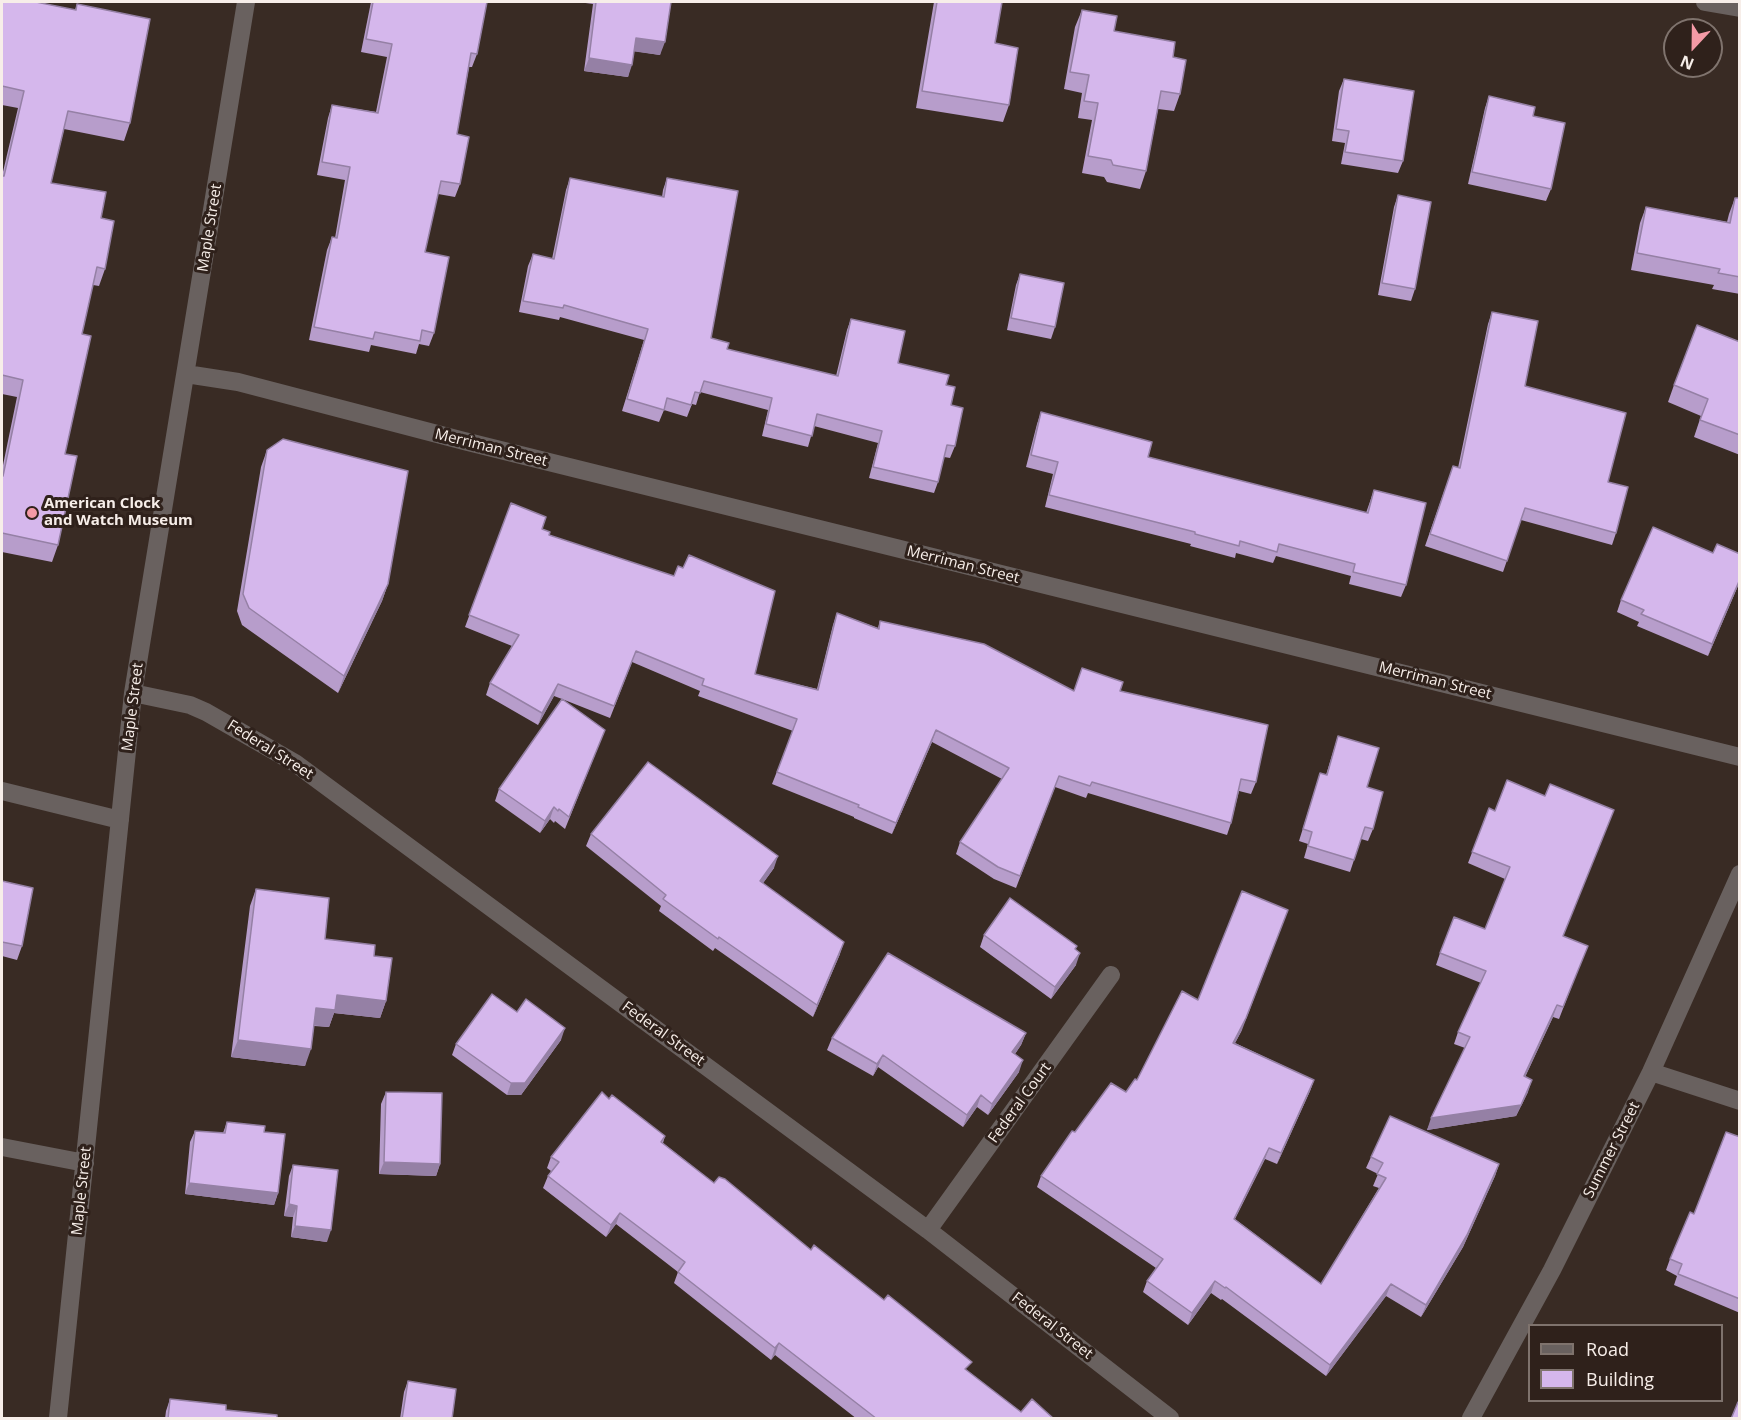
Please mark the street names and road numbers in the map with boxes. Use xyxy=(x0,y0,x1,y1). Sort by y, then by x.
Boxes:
street label: Maple Street xyxy=(194,183,226,273)
street label: Merriman Street xyxy=(433,425,549,471)
street label: Merriman Street xyxy=(905,542,1021,588)
street label: Merriman Street xyxy=(1377,658,1493,704)
street label: Maple Street xyxy=(119,662,147,752)
street label: Federal Street xyxy=(224,716,316,784)
street label: Federal Street xyxy=(618,998,708,1070)
street label: Federal Court xyxy=(985,1059,1055,1147)
street label: Summer Street xyxy=(1580,1099,1644,1201)
street label: Maple Street xyxy=(68,1146,96,1236)
street label: Federal Street xyxy=(1008,1289,1096,1363)

